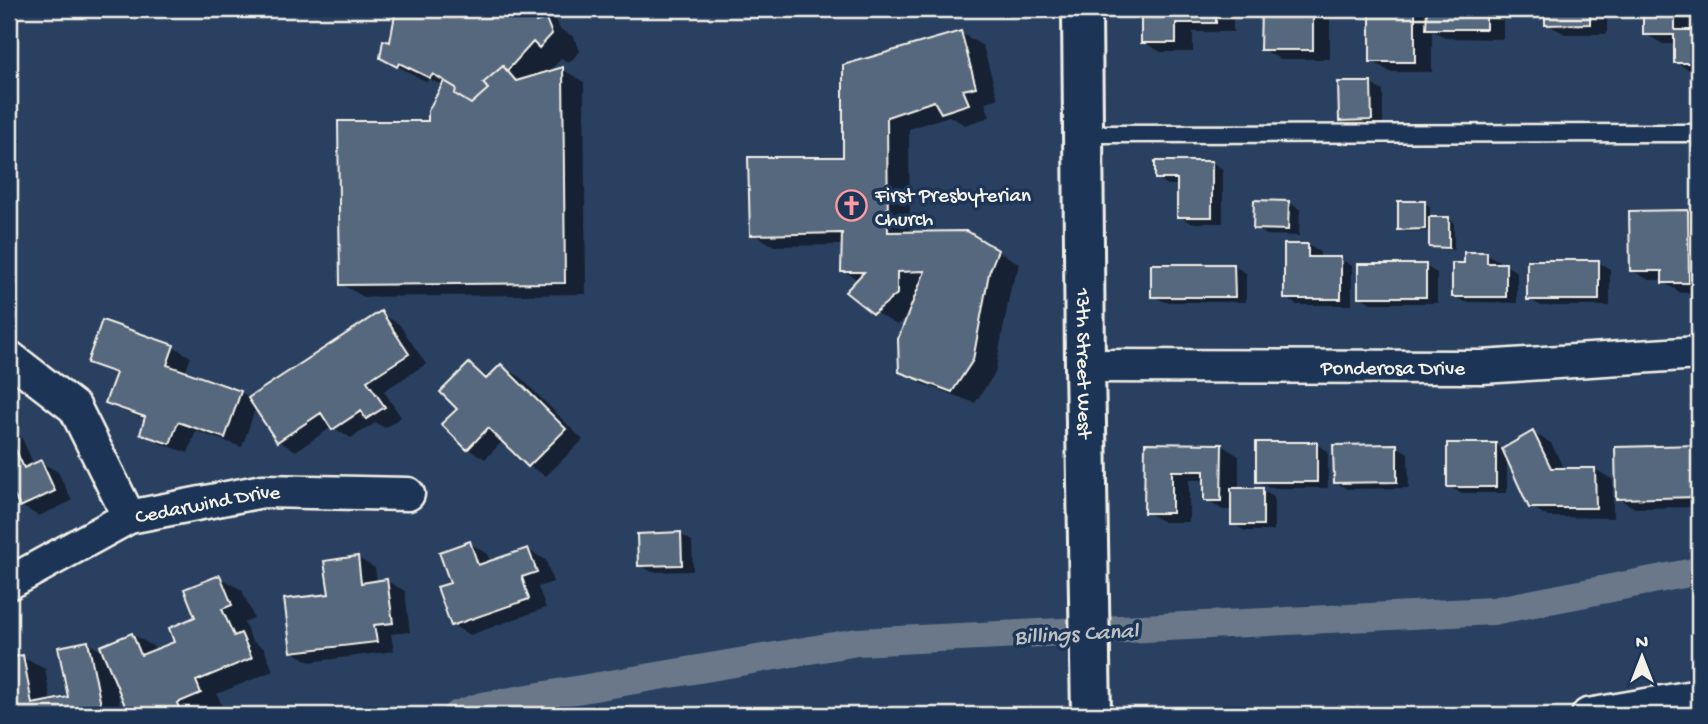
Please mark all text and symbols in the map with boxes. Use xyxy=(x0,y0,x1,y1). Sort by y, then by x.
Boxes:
place label: First Presbyterian Church xyxy=(874,185,1031,234)
church icon: First Presbyterian Church xyxy=(835,189,869,223)
street label: 13th Street West xyxy=(1068,287,1095,441)
street label: Ponderosa Drive xyxy=(1320,358,1466,383)
street label: Cedarwind Drive xyxy=(133,482,282,532)
water label: Billings Canal xyxy=(1014,619,1141,652)
north arrow xyxy=(1606,622,1676,692)
text: N xyxy=(1636,632,1648,655)

